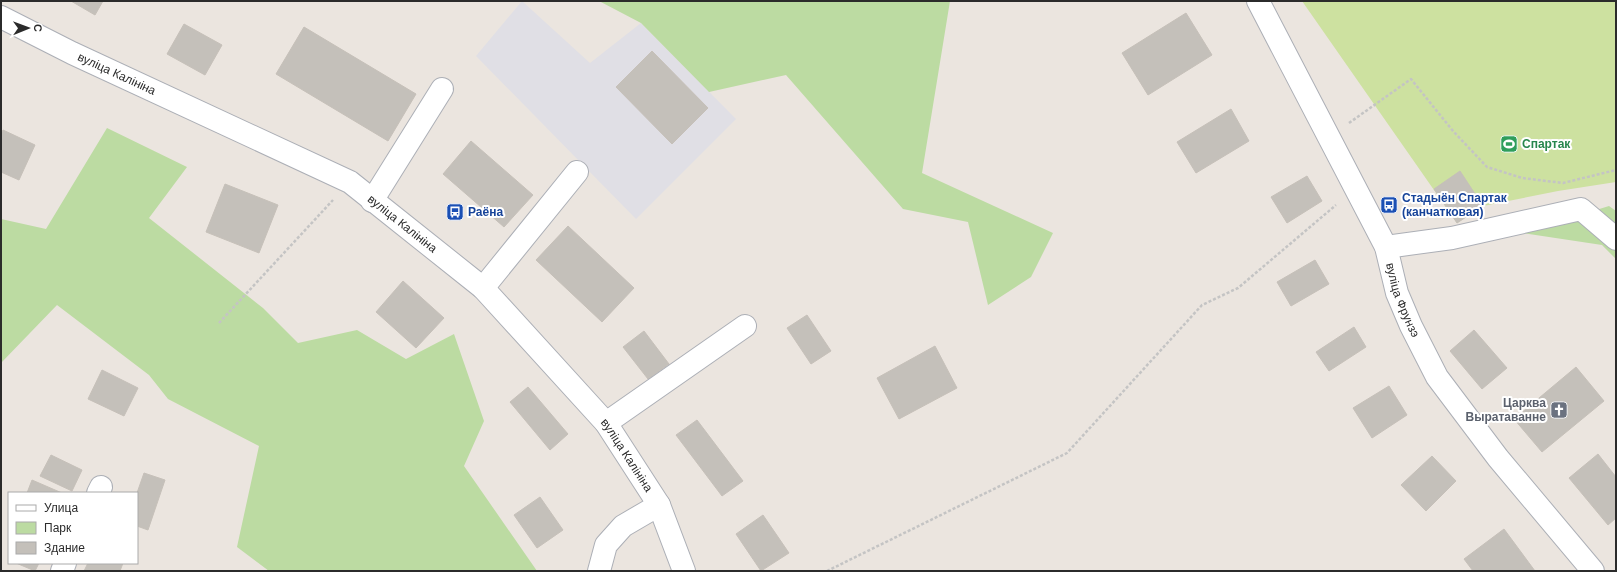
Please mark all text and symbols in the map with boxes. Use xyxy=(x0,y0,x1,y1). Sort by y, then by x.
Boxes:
north arrow xyxy=(8,8,48,48)
text: С xyxy=(32,24,44,32)
street label: вуліца Калініна xyxy=(76,50,158,98)
sports icon: Спартак xyxy=(1499,134,1519,154)
place label: Спартак xyxy=(1522,137,1571,151)
place label: Стадыён Спартак (канчатковая) xyxy=(1402,191,1508,219)
street label: вуліца Калініна xyxy=(365,192,440,256)
bus stop icon: Стадыён Спартак (канчатковая) xyxy=(1379,195,1399,215)
bus stop icon: Раёна xyxy=(445,202,465,222)
place label: Раёна xyxy=(468,205,503,219)
street label: вуліца Фрунзэ xyxy=(1383,261,1423,340)
place label: Царква Выратаванне xyxy=(1465,396,1546,424)
church icon: Царква Выратаванне xyxy=(1549,400,1569,420)
street label: вуліца Калініна xyxy=(598,415,656,495)
legend xyxy=(8,492,138,564)
text: Улица xyxy=(44,501,78,515)
text: Парк xyxy=(44,521,72,535)
text: Здание xyxy=(44,541,85,555)

